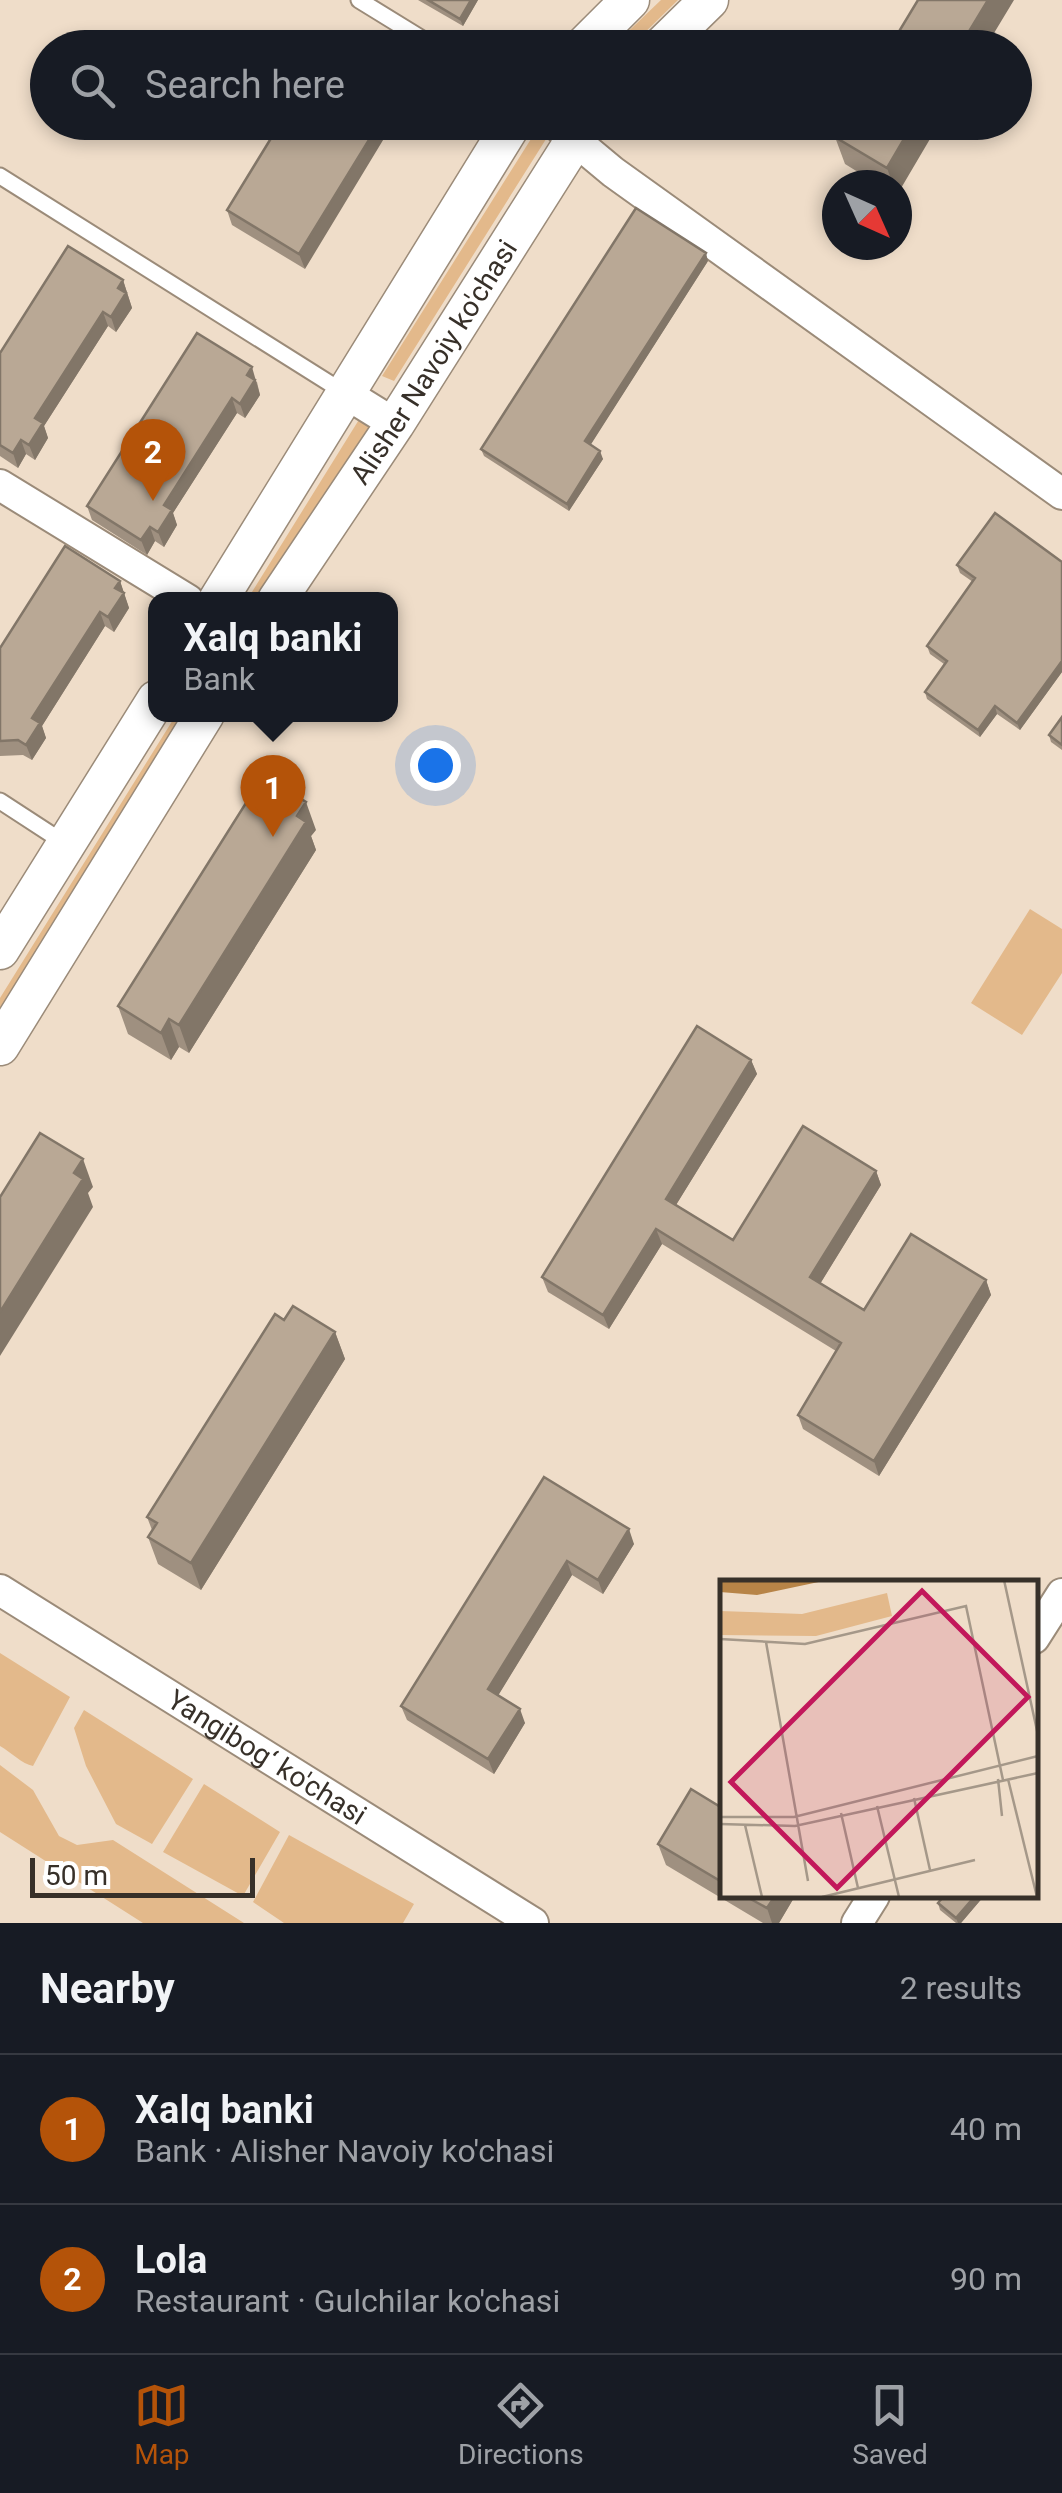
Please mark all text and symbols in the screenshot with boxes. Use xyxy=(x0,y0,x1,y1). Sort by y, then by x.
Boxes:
search box xyxy=(30,30,1032,140)
icon: search xyxy=(65,58,120,113)
text: Search here xyxy=(145,63,345,107)
north arrow xyxy=(822,170,912,260)
street label: Alisher Navoiy ko'chasi xyxy=(343,234,524,490)
pin: 2 xyxy=(120,418,186,501)
popup xyxy=(148,592,398,722)
text: Xalq banki xyxy=(184,616,362,660)
text: Bank xyxy=(184,660,255,698)
your location xyxy=(410,740,461,791)
pin: 1 xyxy=(240,754,306,837)
inset map xyxy=(720,1580,1037,1898)
street label: Yangibog‘ ko'chasi xyxy=(162,1682,373,1831)
scale bar xyxy=(30,1853,255,1898)
text: 50 m xyxy=(45,1859,108,1892)
text: Nearby xyxy=(40,1964,175,2013)
text: 2 results xyxy=(900,1969,1022,2007)
text: Xalq banki xyxy=(135,2088,314,2132)
text: 1 xyxy=(63,2110,82,2148)
text: 40 m xyxy=(950,2110,1022,2148)
text: Bank · Alisher Navoiy ko'chasi xyxy=(135,2132,554,2170)
text: Lola xyxy=(135,2238,207,2282)
text: 2 xyxy=(63,2260,82,2298)
text: 90 m xyxy=(950,2260,1022,2298)
text: Restaurant · Gulchilar ko'chasi xyxy=(135,2282,560,2320)
tab: Map xyxy=(134,2378,190,2471)
tab: Directions xyxy=(458,2378,584,2471)
tab: Saved xyxy=(852,2378,928,2471)

